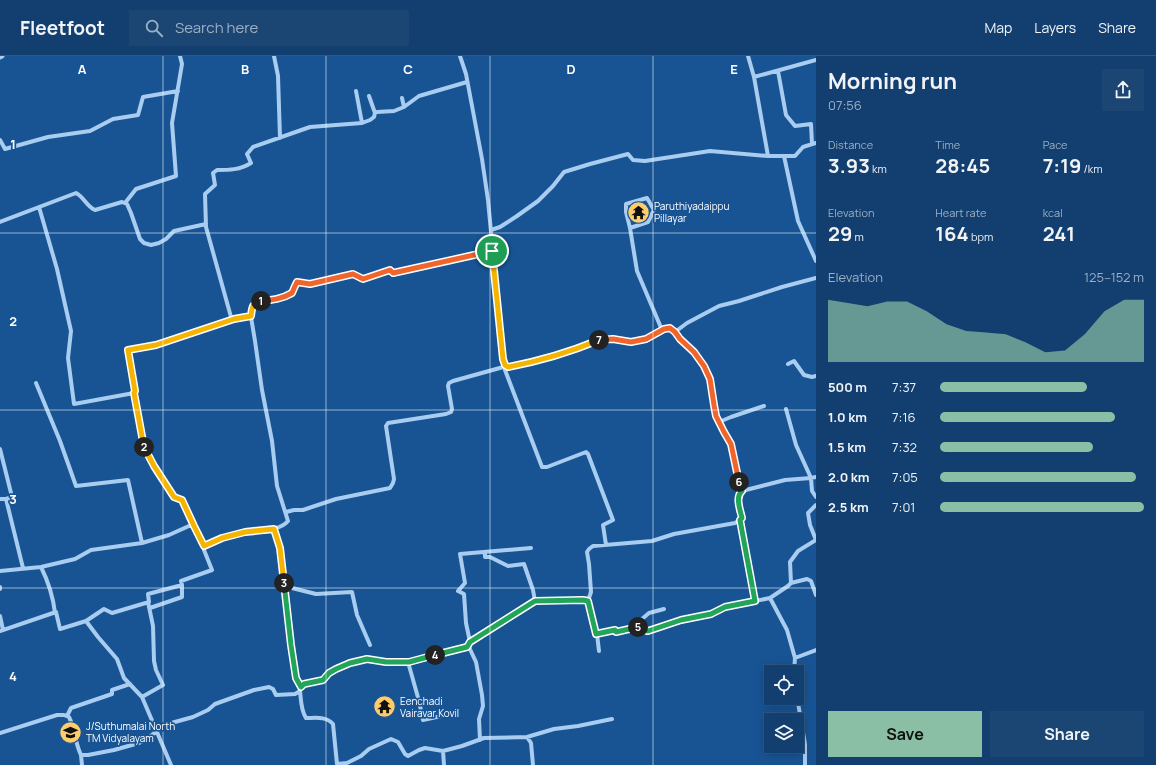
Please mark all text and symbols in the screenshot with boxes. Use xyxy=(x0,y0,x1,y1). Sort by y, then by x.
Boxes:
search box xyxy=(129,10,409,46)
text: Fleetfoot xyxy=(20,15,105,41)
icon: search xyxy=(143,17,165,39)
text: Search here xyxy=(175,17,258,38)
text: Map xyxy=(984,18,1012,37)
text: Layers xyxy=(1034,18,1076,37)
text: Share xyxy=(1098,18,1136,37)
text: A xyxy=(78,60,87,78)
text: B xyxy=(241,60,249,78)
text: C xyxy=(403,60,413,78)
text: D xyxy=(566,60,576,78)
text: E xyxy=(730,60,738,78)
text: Morning run xyxy=(828,66,957,96)
button: share xyxy=(1102,69,1144,111)
text: 07:56 xyxy=(828,96,862,114)
text: 1 xyxy=(10,135,16,153)
text: Distance xyxy=(828,137,873,152)
text: Time xyxy=(935,137,960,152)
text: Pace xyxy=(1043,137,1068,152)
text: 3.93 xyxy=(828,152,870,179)
text: 28:45 xyxy=(935,152,990,179)
text: 7:19 xyxy=(1043,152,1081,179)
text: km xyxy=(870,161,887,176)
text: /km xyxy=(1081,161,1103,176)
temple icon: Paruthiyadaippu Pillayar xyxy=(626,199,652,225)
place label: Paruthiyadaippu Pillayar xyxy=(654,199,729,225)
text: Elevation xyxy=(828,205,874,220)
text: Heart rate xyxy=(935,205,986,220)
text: kcal xyxy=(1043,205,1063,220)
text: 29 xyxy=(828,220,852,247)
text: 164 xyxy=(935,220,969,247)
text: 241 xyxy=(1043,220,1075,247)
text: m xyxy=(852,229,864,244)
text: bpm xyxy=(969,229,993,244)
pin xyxy=(475,234,509,268)
icon: arrive xyxy=(481,240,503,262)
text: Elevation xyxy=(828,268,883,286)
text: 125–152 m xyxy=(1084,268,1144,286)
pin: 1 xyxy=(251,291,271,311)
text: 1 xyxy=(259,293,263,308)
text: 2 xyxy=(9,312,17,330)
pin: 7 xyxy=(589,330,609,350)
text: 7 xyxy=(596,332,602,347)
text: 500 m xyxy=(828,378,867,396)
text: 7:37 xyxy=(892,378,916,396)
text: 1.0 km xyxy=(828,408,867,426)
text: 7:16 xyxy=(892,408,916,426)
pin: 2 xyxy=(134,437,154,457)
text: 1.5 km xyxy=(828,438,866,456)
text: 7:32 xyxy=(892,438,917,456)
text: 2 xyxy=(141,439,147,454)
text: 2.0 km xyxy=(828,468,870,486)
text: 7:05 xyxy=(892,468,918,486)
pin: 6 xyxy=(729,472,749,492)
text: 6 xyxy=(736,474,742,489)
text: 3 xyxy=(9,490,17,508)
text: 2.5 km xyxy=(828,498,869,516)
text: 7:01 xyxy=(892,498,915,516)
pin: 3 xyxy=(274,573,294,593)
text: 3 xyxy=(281,575,287,590)
pin: 5 xyxy=(628,617,648,637)
text: 5 xyxy=(635,619,641,634)
pin: 4 xyxy=(425,645,445,665)
text: 4 xyxy=(432,647,438,662)
map controls xyxy=(764,665,804,753)
button: locate xyxy=(764,665,804,705)
text: 4 xyxy=(9,667,17,685)
temple icon: Eenchadi Vairavar Kovil xyxy=(371,694,397,720)
place label: Eenchadi Vairavar Kovil xyxy=(400,694,459,720)
button: Save xyxy=(828,711,982,757)
button: Share xyxy=(990,711,1144,757)
button: layers xyxy=(764,713,804,753)
school or university icon: J/Suthumalai North TM Vidyalayam xyxy=(58,719,84,745)
place label: J/Suthumalai North TM Vidyalayam xyxy=(86,719,175,745)

